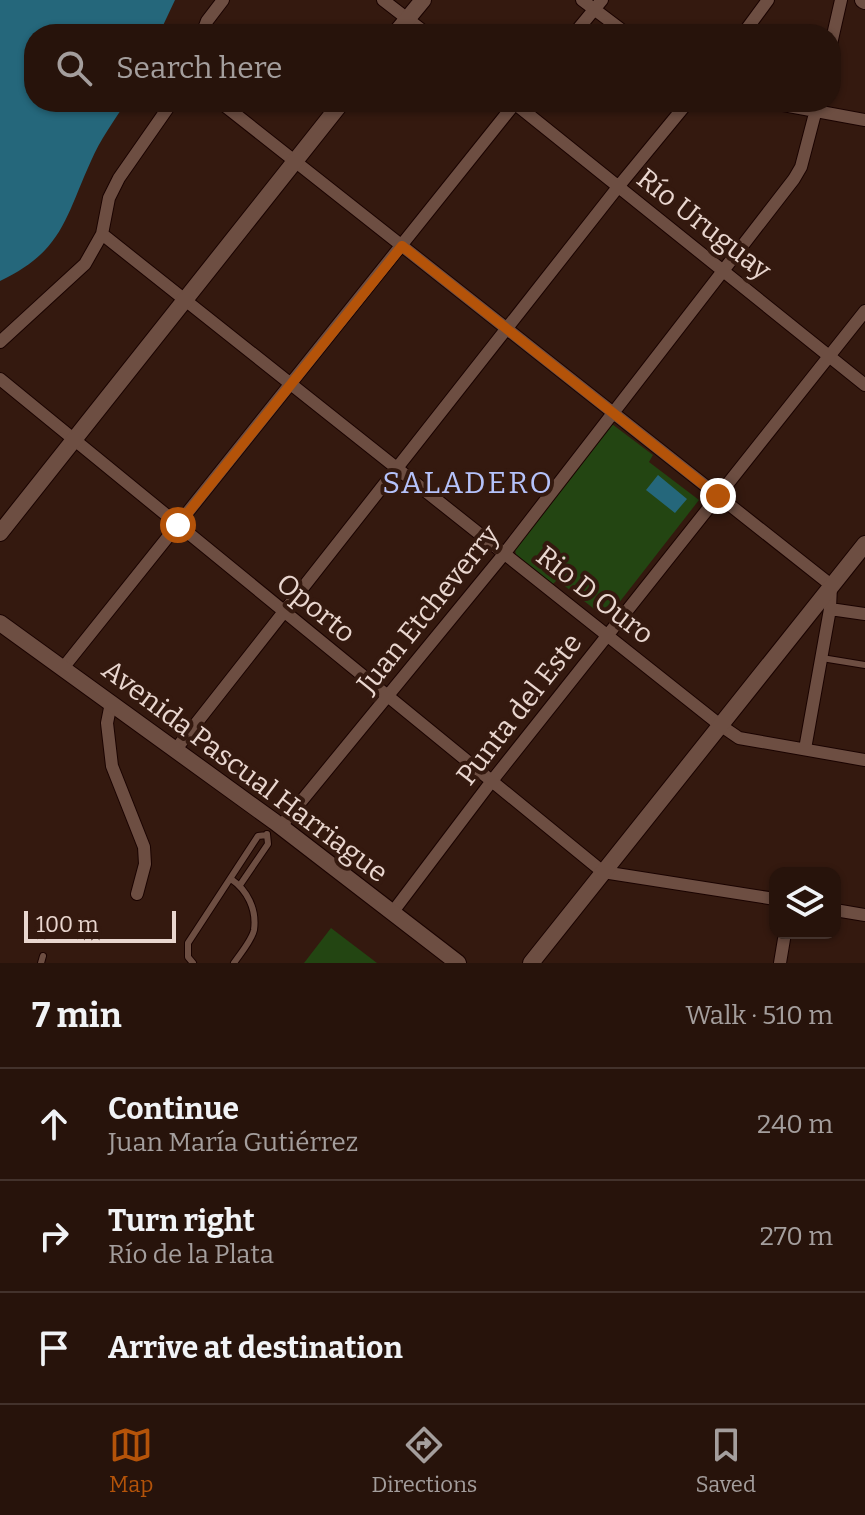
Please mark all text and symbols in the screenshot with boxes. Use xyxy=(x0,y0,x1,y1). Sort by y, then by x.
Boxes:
search box xyxy=(24,24,841,112)
icon: search xyxy=(52,46,96,90)
text: Search here xyxy=(116,50,283,86)
street label: Río Uruguay xyxy=(630,161,778,287)
district label: SALADERO xyxy=(382,465,554,501)
route end xyxy=(700,478,736,514)
route start xyxy=(160,507,196,543)
street label: Juan Etcheverry xyxy=(349,518,506,701)
street label: Rio D Ouro xyxy=(530,539,660,651)
street label: Oporto xyxy=(270,566,362,650)
street label: Punta del Este xyxy=(450,627,588,791)
street label: Avenida Pascual Harriague xyxy=(96,653,394,889)
map controls xyxy=(769,867,841,939)
button: layers xyxy=(769,867,841,939)
scale bar xyxy=(24,907,176,943)
text: 100 m xyxy=(36,911,99,938)
text: 7 min xyxy=(32,995,122,1036)
text: Walk · 510 m xyxy=(685,1000,833,1031)
text: Continue xyxy=(108,1091,239,1127)
icon: ahead xyxy=(32,1102,76,1146)
text: 240 m xyxy=(757,1109,833,1140)
text: Juan María Gutiérrez xyxy=(108,1127,358,1158)
text: Turn right xyxy=(108,1203,255,1239)
icon: right xyxy=(32,1214,76,1258)
text: 270 m xyxy=(760,1221,833,1252)
text: Río de la Plata xyxy=(108,1239,274,1270)
icon: arrive xyxy=(32,1326,76,1370)
text: Arrive at destination xyxy=(108,1330,403,1366)
tab: Map xyxy=(109,1423,153,1498)
tab: Directions xyxy=(372,1423,477,1498)
tab: Saved xyxy=(696,1423,756,1498)

